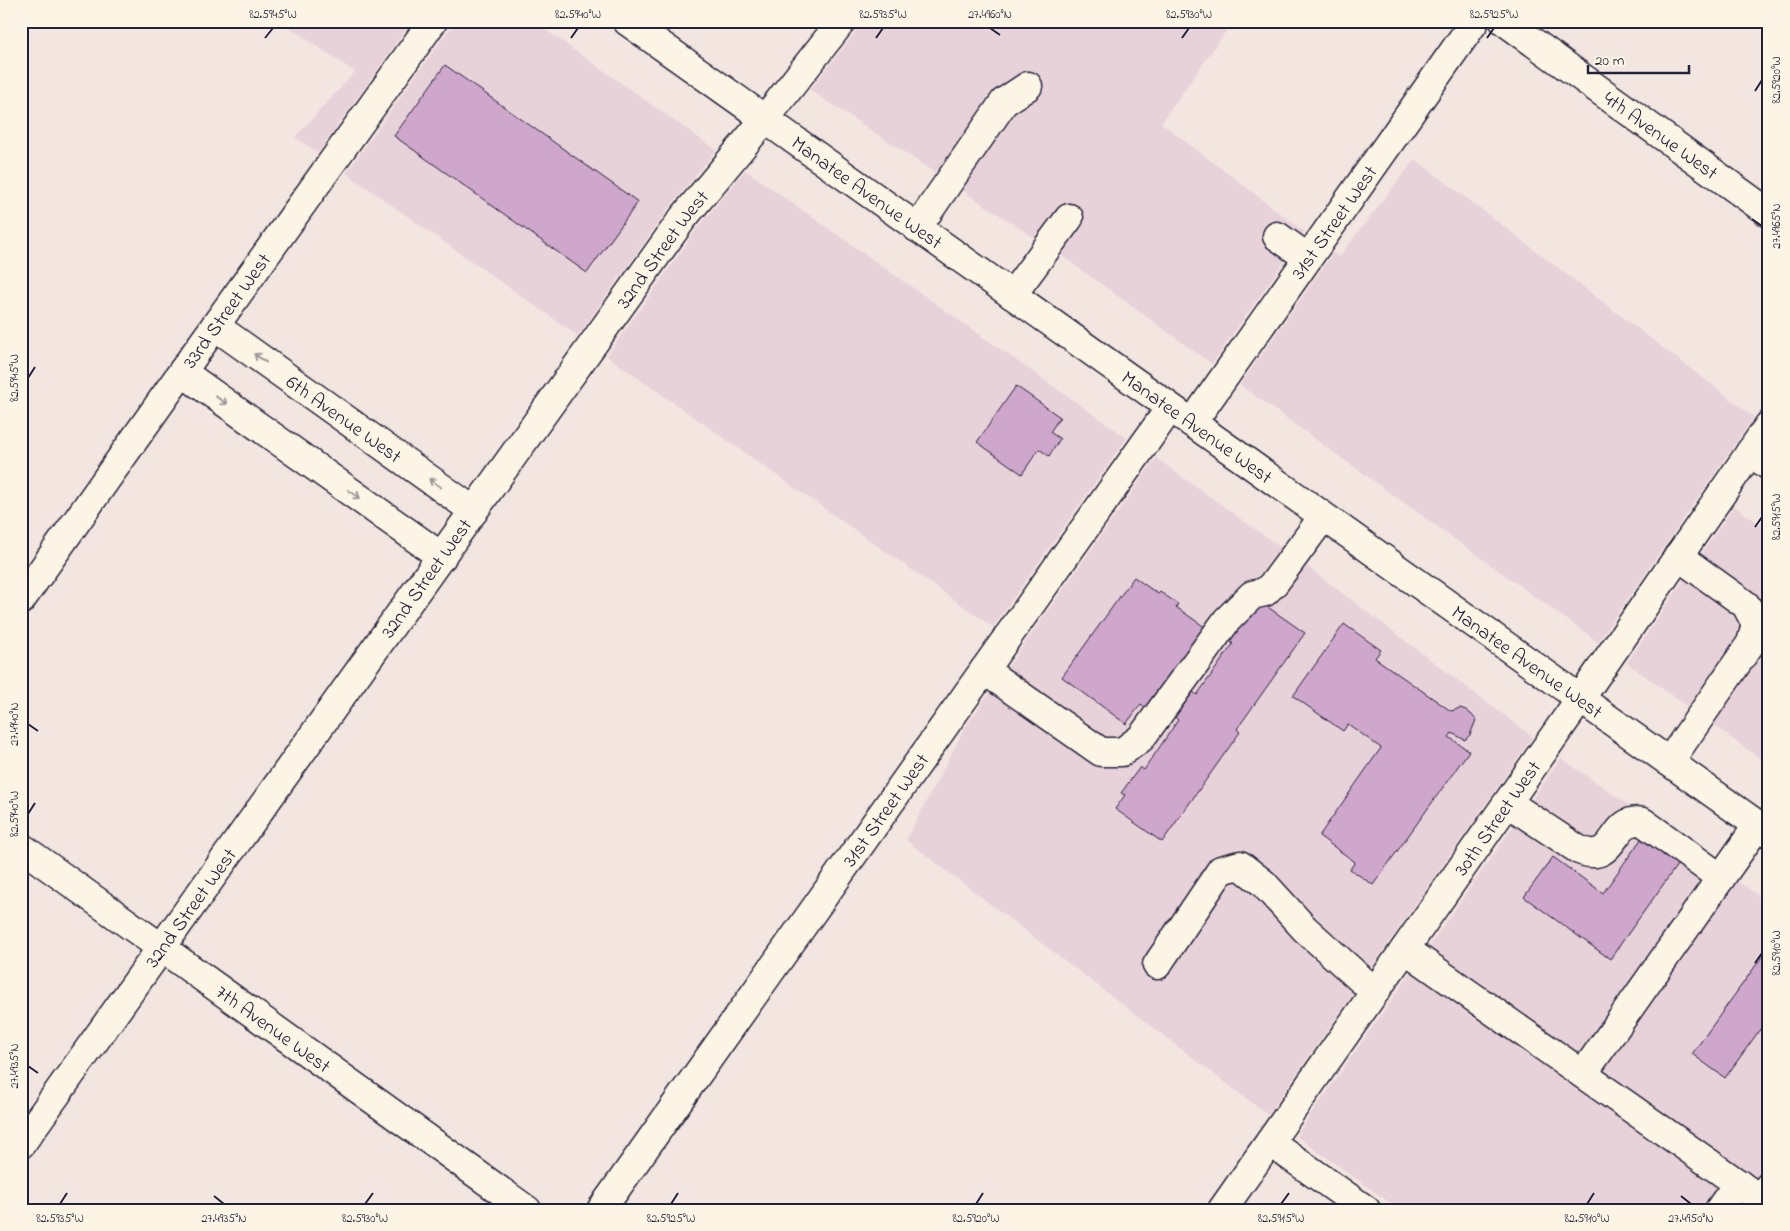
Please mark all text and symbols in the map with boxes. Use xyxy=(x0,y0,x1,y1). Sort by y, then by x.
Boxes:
text: 82.5945°W xyxy=(249,6,297,24)
text: 82.5940°W xyxy=(555,6,601,24)
text: 82.5935°W xyxy=(859,6,907,24)
text: 27.4960°N xyxy=(968,6,1012,24)
text: 82.5930°W xyxy=(1166,6,1212,24)
text: 82.5925°W xyxy=(1470,6,1518,24)
scale bar xyxy=(1588,42,1689,74)
text: 20 m xyxy=(1595,50,1625,72)
text: 82.5920°W xyxy=(1768,56,1786,104)
street label: 4th Avenue West xyxy=(1596,85,1723,189)
street label: Manatee Avenue West xyxy=(784,130,948,258)
street label: 31st Street West xyxy=(1285,160,1386,286)
street label: 32nd Street West xyxy=(610,184,718,316)
text: 27.4965°N xyxy=(1768,203,1786,249)
street label: 33rd Street West xyxy=(177,248,280,375)
one-way arrow xyxy=(253,353,267,363)
text: 82.5945°W xyxy=(6,354,24,402)
street label: Manatee Avenue West xyxy=(1114,365,1278,493)
street label: 6th Avenue West xyxy=(279,369,407,472)
one-way arrow xyxy=(214,395,228,405)
one-way arrow xyxy=(428,478,442,488)
one-way arrow xyxy=(347,489,361,499)
text: 82.5915°W xyxy=(1768,494,1786,540)
street label: 32nd Street West xyxy=(375,513,481,645)
street label: Manatee Avenue West xyxy=(1445,600,1608,727)
text: 27.4940°N xyxy=(6,702,24,746)
street label: 31st Street West xyxy=(837,748,938,874)
street label: 30th Street West xyxy=(1448,755,1550,883)
text: 82.5940°W xyxy=(6,791,24,837)
street label: 32nd Street West xyxy=(139,843,245,975)
text: 82.5910°W xyxy=(1768,931,1786,975)
street label: 7th Avenue West xyxy=(209,979,336,1082)
text: 27.4935°N xyxy=(6,1043,24,1089)
text: 82.5935°W xyxy=(36,1210,84,1228)
text: 27.4935°N xyxy=(201,1210,247,1228)
text: 82.5930°W xyxy=(342,1210,388,1228)
text: 82.5925°W xyxy=(647,1210,695,1228)
text: 82.5920°W xyxy=(952,1210,1000,1228)
text: 82.5915°W xyxy=(1258,1210,1304,1228)
text: 82.5910°W xyxy=(1565,1210,1609,1228)
text: 27.4950°N xyxy=(1668,1210,1714,1228)

